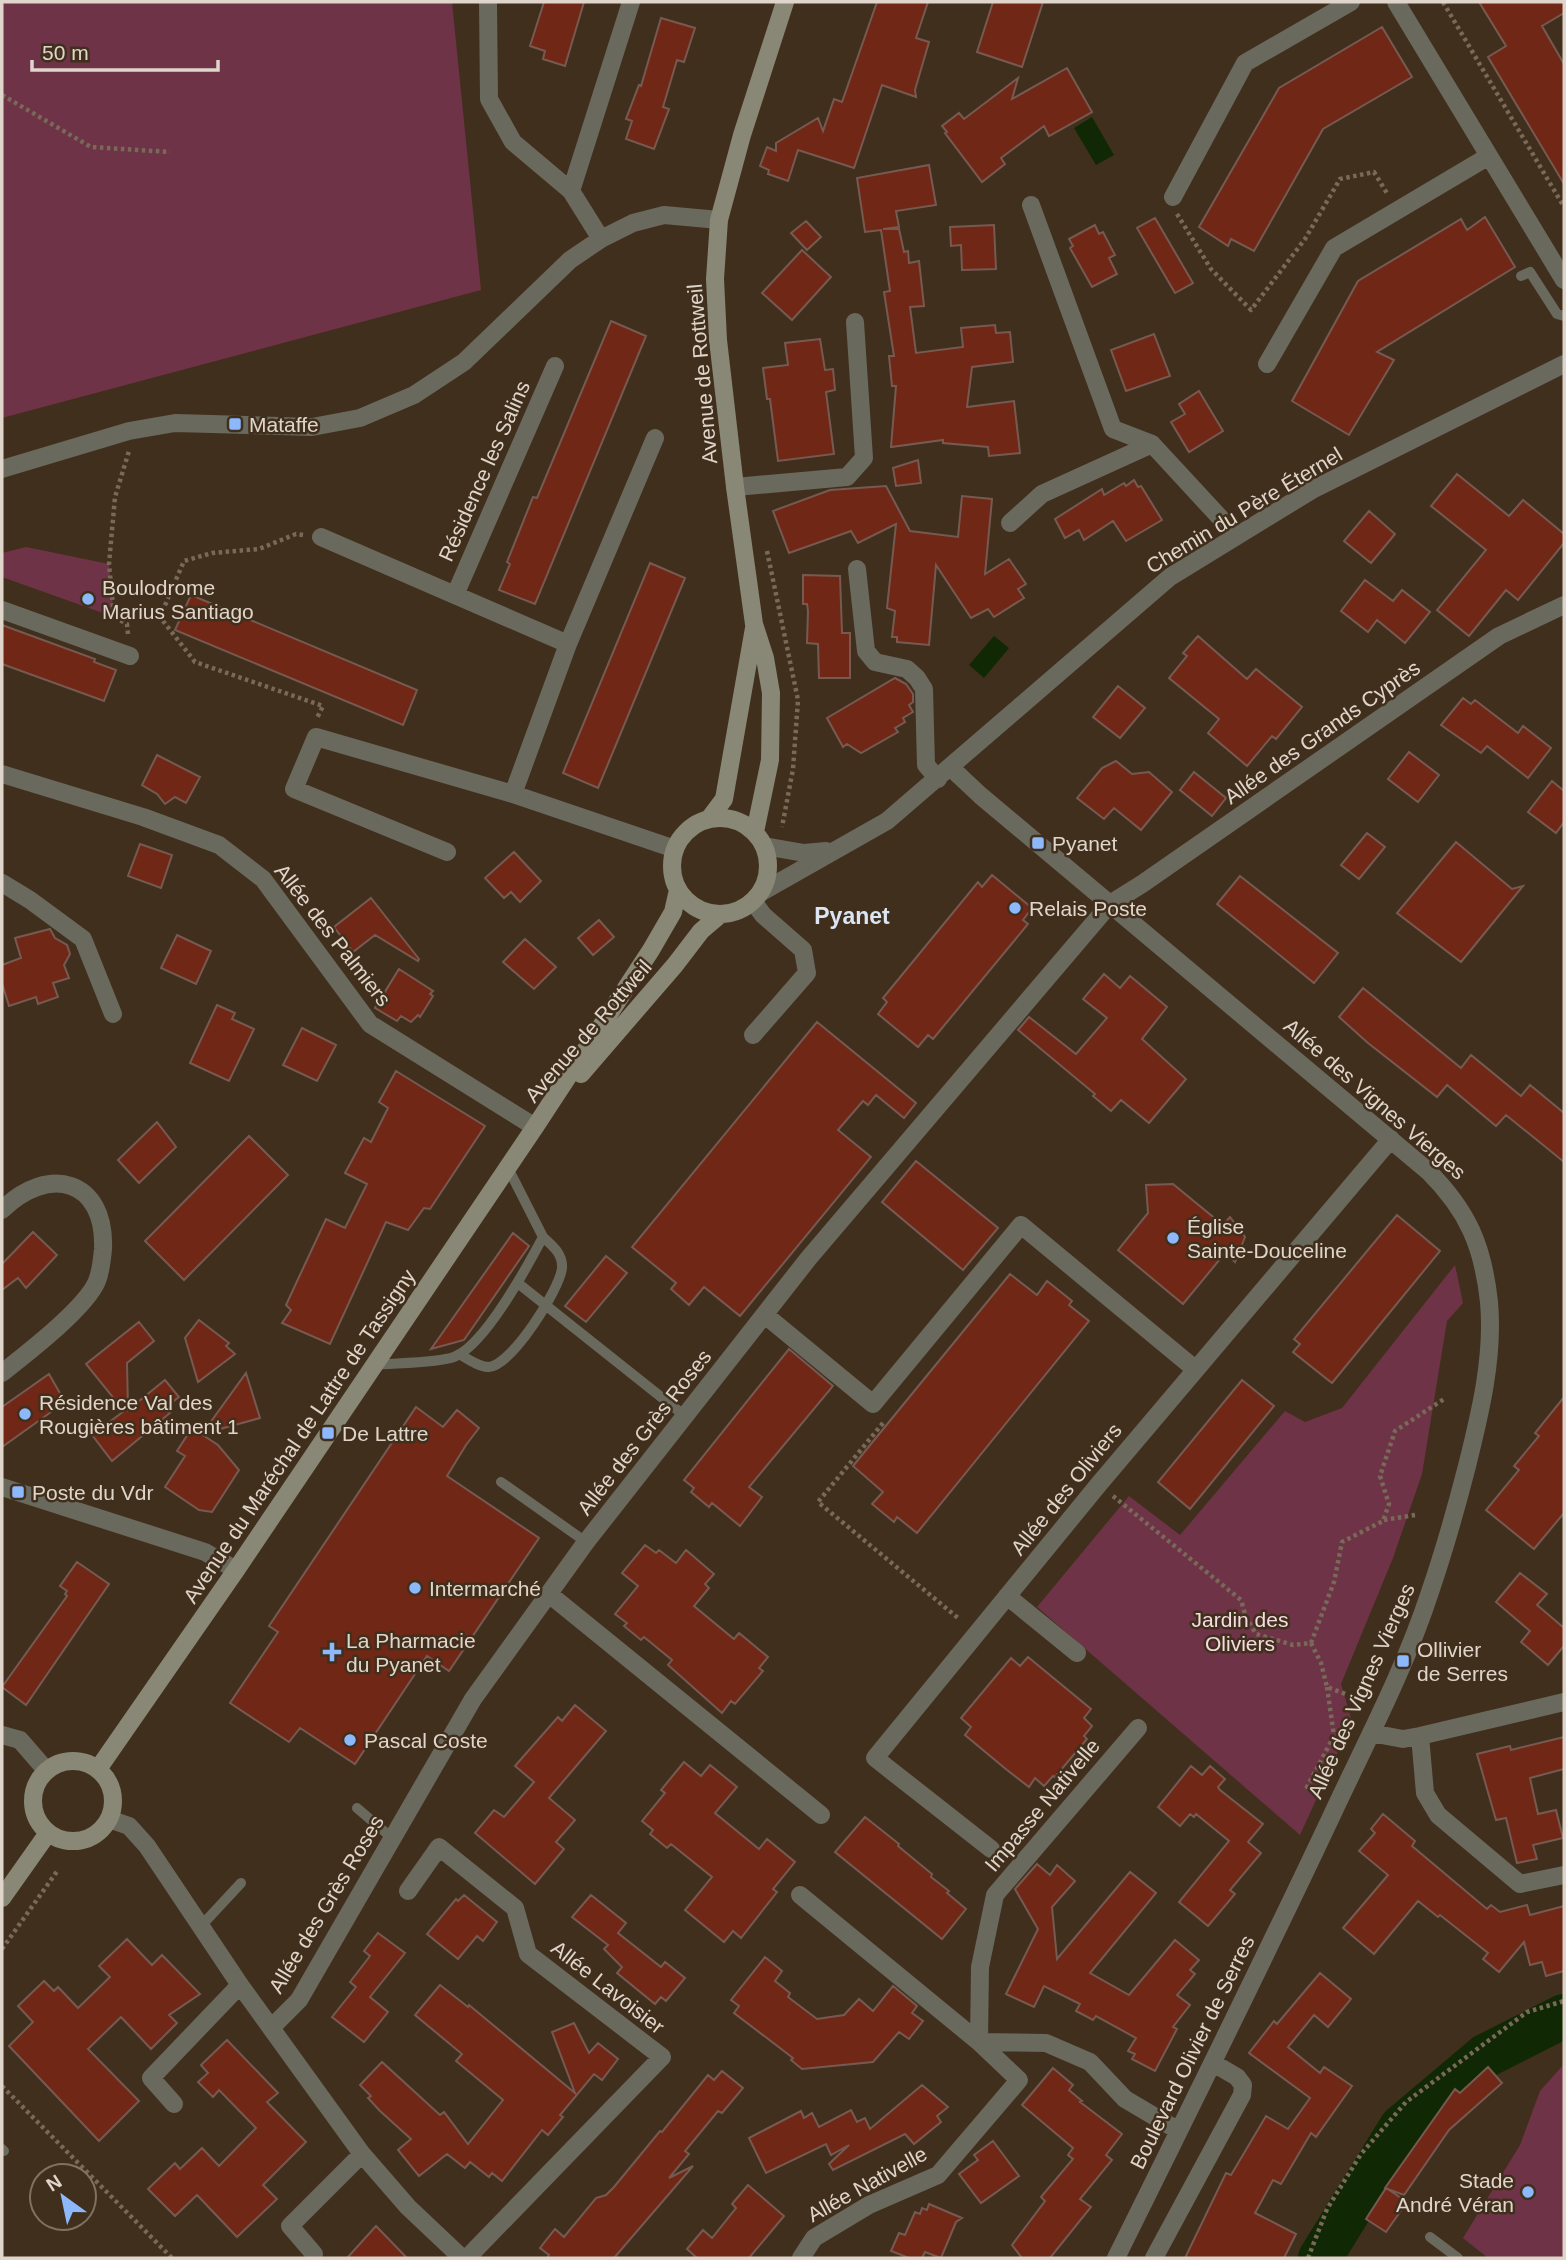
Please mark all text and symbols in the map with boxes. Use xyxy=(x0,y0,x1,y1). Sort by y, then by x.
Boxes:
scale bar xyxy=(32,28,217,72)
text: 50 m xyxy=(42,41,89,64)
street label: Avenue de Rottweil xyxy=(683,283,721,465)
street label: Résidence les Salins xyxy=(434,377,534,565)
place label: Mataffe xyxy=(249,413,319,436)
marker: Mataffe xyxy=(227,416,243,432)
street label: Chemin du Père Éternel xyxy=(1142,442,1346,578)
place label: Boulodrome Marius Santiago xyxy=(102,576,254,623)
marker: Boulodrome Marius Santiago xyxy=(80,591,96,607)
street label: Allée des Grands Cyprès xyxy=(1220,656,1424,808)
place label: Pyanet xyxy=(1052,832,1118,855)
marker: Pyanet xyxy=(1030,835,1046,851)
street label: Allée des Palmiers xyxy=(270,859,396,1011)
place label: Relais Poste xyxy=(1029,897,1147,920)
marker: Relais Poste xyxy=(1007,900,1023,916)
district label: Pyanet xyxy=(814,903,890,929)
street label: Avenue de Rottweil xyxy=(520,955,656,1107)
street label: Allée des Vignes Vierges xyxy=(1280,1014,1470,1184)
place label: Église Sainte-Douceline xyxy=(1187,1215,1347,1262)
marker: Église Sainte-Douceline xyxy=(1165,1230,1181,1246)
street label: Avenue du Maréchal de Lattre de Tassigny xyxy=(178,1264,420,1607)
street label: Allée des Grès Roses xyxy=(572,1345,716,1519)
place label: Résidence Val des Rougières bâtiment 1 xyxy=(39,1391,239,1438)
marker: Résidence Val des Rougières bâtiment 1 xyxy=(17,1406,33,1422)
street label: Allée des Oliviers xyxy=(1006,1419,1126,1559)
place label: De Lattre xyxy=(342,1422,428,1445)
marker: De Lattre xyxy=(320,1425,336,1441)
place label: Poste du Vdr xyxy=(32,1481,153,1504)
marker: Poste du Vdr xyxy=(10,1484,26,1500)
place label: Intermarché xyxy=(429,1577,541,1600)
marker: Intermarché xyxy=(407,1580,423,1596)
street label: Allée des Vignes Vierges xyxy=(1303,1580,1419,1802)
park label: Jardin des Oliviers xyxy=(1192,1608,1288,1655)
place label: La Pharmacie du Pyanet xyxy=(346,1629,476,1676)
place label: Ollivier de Serres xyxy=(1417,1638,1508,1685)
marker: La Pharmacie du Pyanet xyxy=(324,1644,340,1660)
marker: Ollivier de Serres xyxy=(1395,1653,1411,1669)
place label: Pascal Coste xyxy=(364,1729,488,1752)
marker: Pascal Coste xyxy=(342,1732,358,1748)
street label: Impasse Nativelle xyxy=(980,1734,1104,1876)
street label: Allée des Grès Roses xyxy=(264,1811,388,1997)
street label: Boulevard Olivier de Serres xyxy=(1125,1932,1259,2172)
street label: Allée Lavoisier xyxy=(547,1936,669,2038)
street label: Allée Nativelle xyxy=(803,2142,931,2226)
north arrow xyxy=(28,2162,98,2232)
place label: Stade André Véran xyxy=(1396,2169,1514,2216)
text: N xyxy=(43,2171,65,2196)
marker: Stade André Véran xyxy=(1520,2184,1536,2200)

